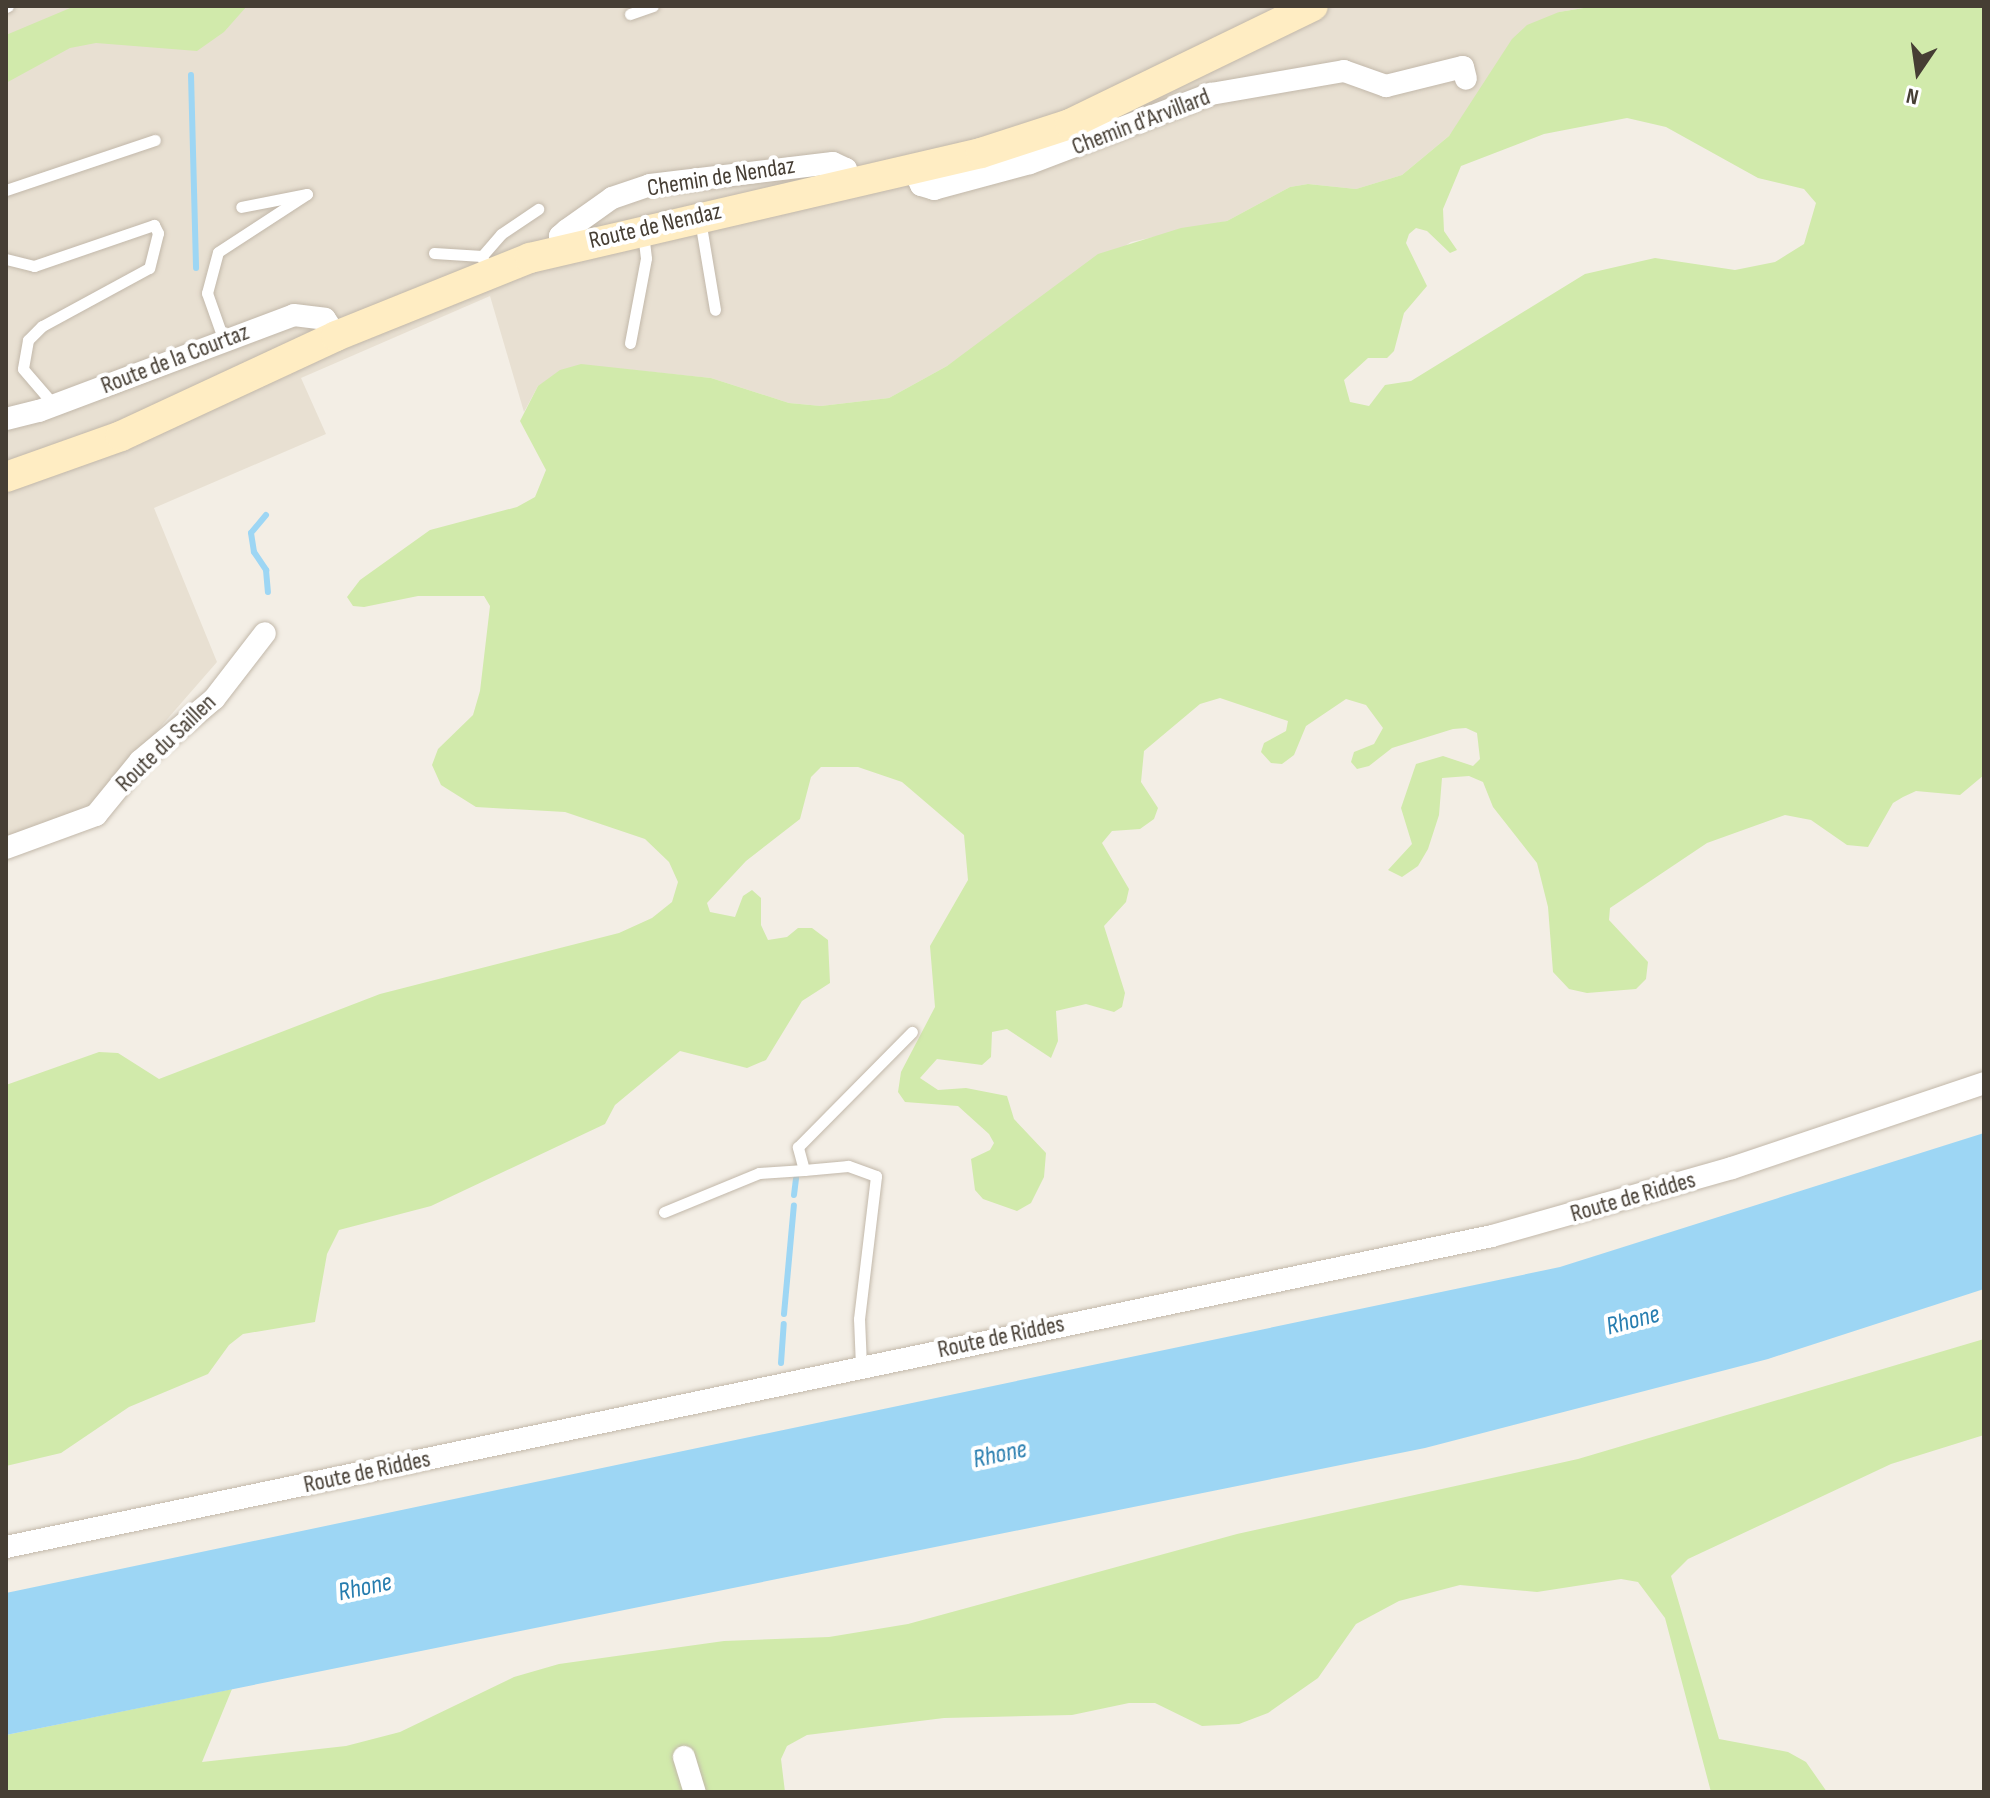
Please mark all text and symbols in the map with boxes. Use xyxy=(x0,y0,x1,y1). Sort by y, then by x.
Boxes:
north arrow xyxy=(1878,32,1958,112)
text: N xyxy=(1904,81,1921,110)
street label: Chemin d'Arvillard xyxy=(1068,82,1214,162)
street label: Chemin de Nendaz xyxy=(645,151,797,203)
street label: Route de Nendaz xyxy=(586,197,724,255)
street label: Route de la Courtaz xyxy=(97,318,253,400)
street label: Route du Saillen xyxy=(110,688,222,798)
street label: Route de Riddes xyxy=(1567,1165,1699,1229)
water label: Rhone xyxy=(1603,1299,1663,1343)
street label: Route de Riddes xyxy=(935,1310,1067,1364)
water label: Rhone xyxy=(970,1434,1030,1476)
street label: Route de Riddes xyxy=(301,1445,433,1499)
water label: Rhone xyxy=(335,1567,395,1609)

